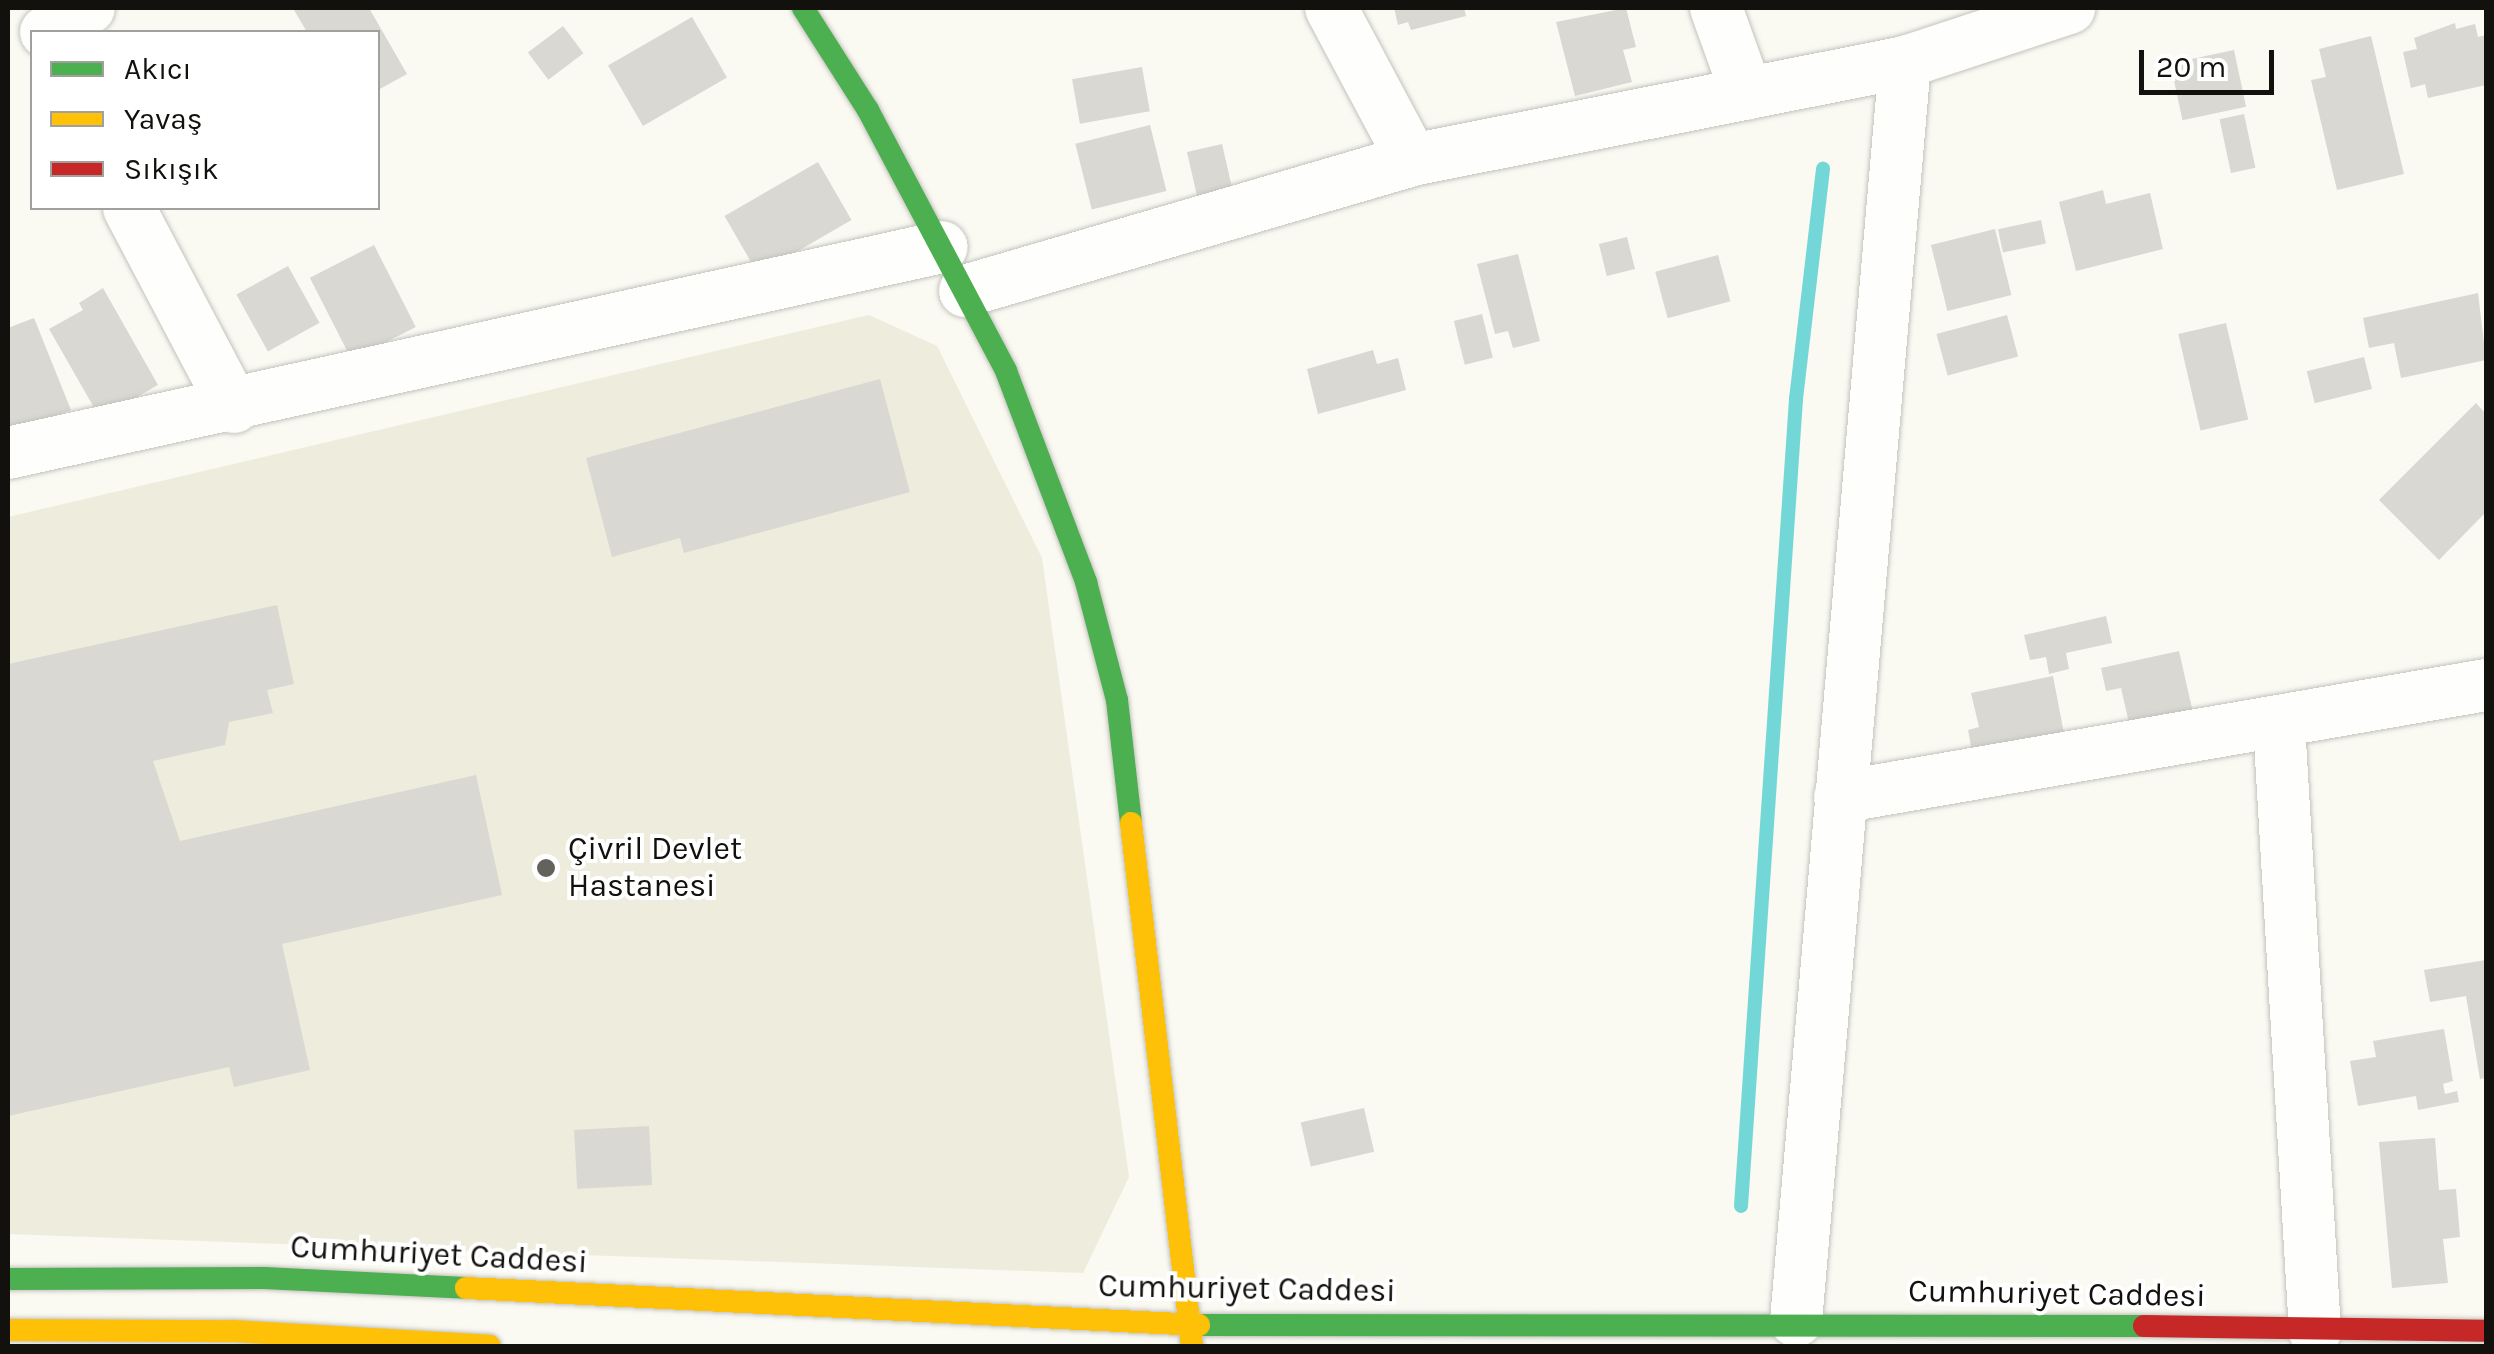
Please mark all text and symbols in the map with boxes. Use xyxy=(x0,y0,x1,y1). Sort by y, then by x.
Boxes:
legend xyxy=(30,30,380,210)
scale bar xyxy=(2144,30,2279,92)
text: 20 m xyxy=(2156,49,2226,85)
text: Akıcı xyxy=(124,51,192,87)
text: Yavaş xyxy=(124,101,203,137)
text: Sıkışık xyxy=(124,151,219,187)
place label: Çivril Devlet Hastanesi xyxy=(568,831,742,906)
marker: Çivril Devlet Hastanesi xyxy=(533,855,559,881)
street label: Cumhuriyet Caddesi xyxy=(289,1228,589,1282)
street label: Cumhuriyet Caddesi xyxy=(1098,1267,1396,1311)
street label: Cumhuriyet Caddesi xyxy=(1908,1272,2206,1316)

